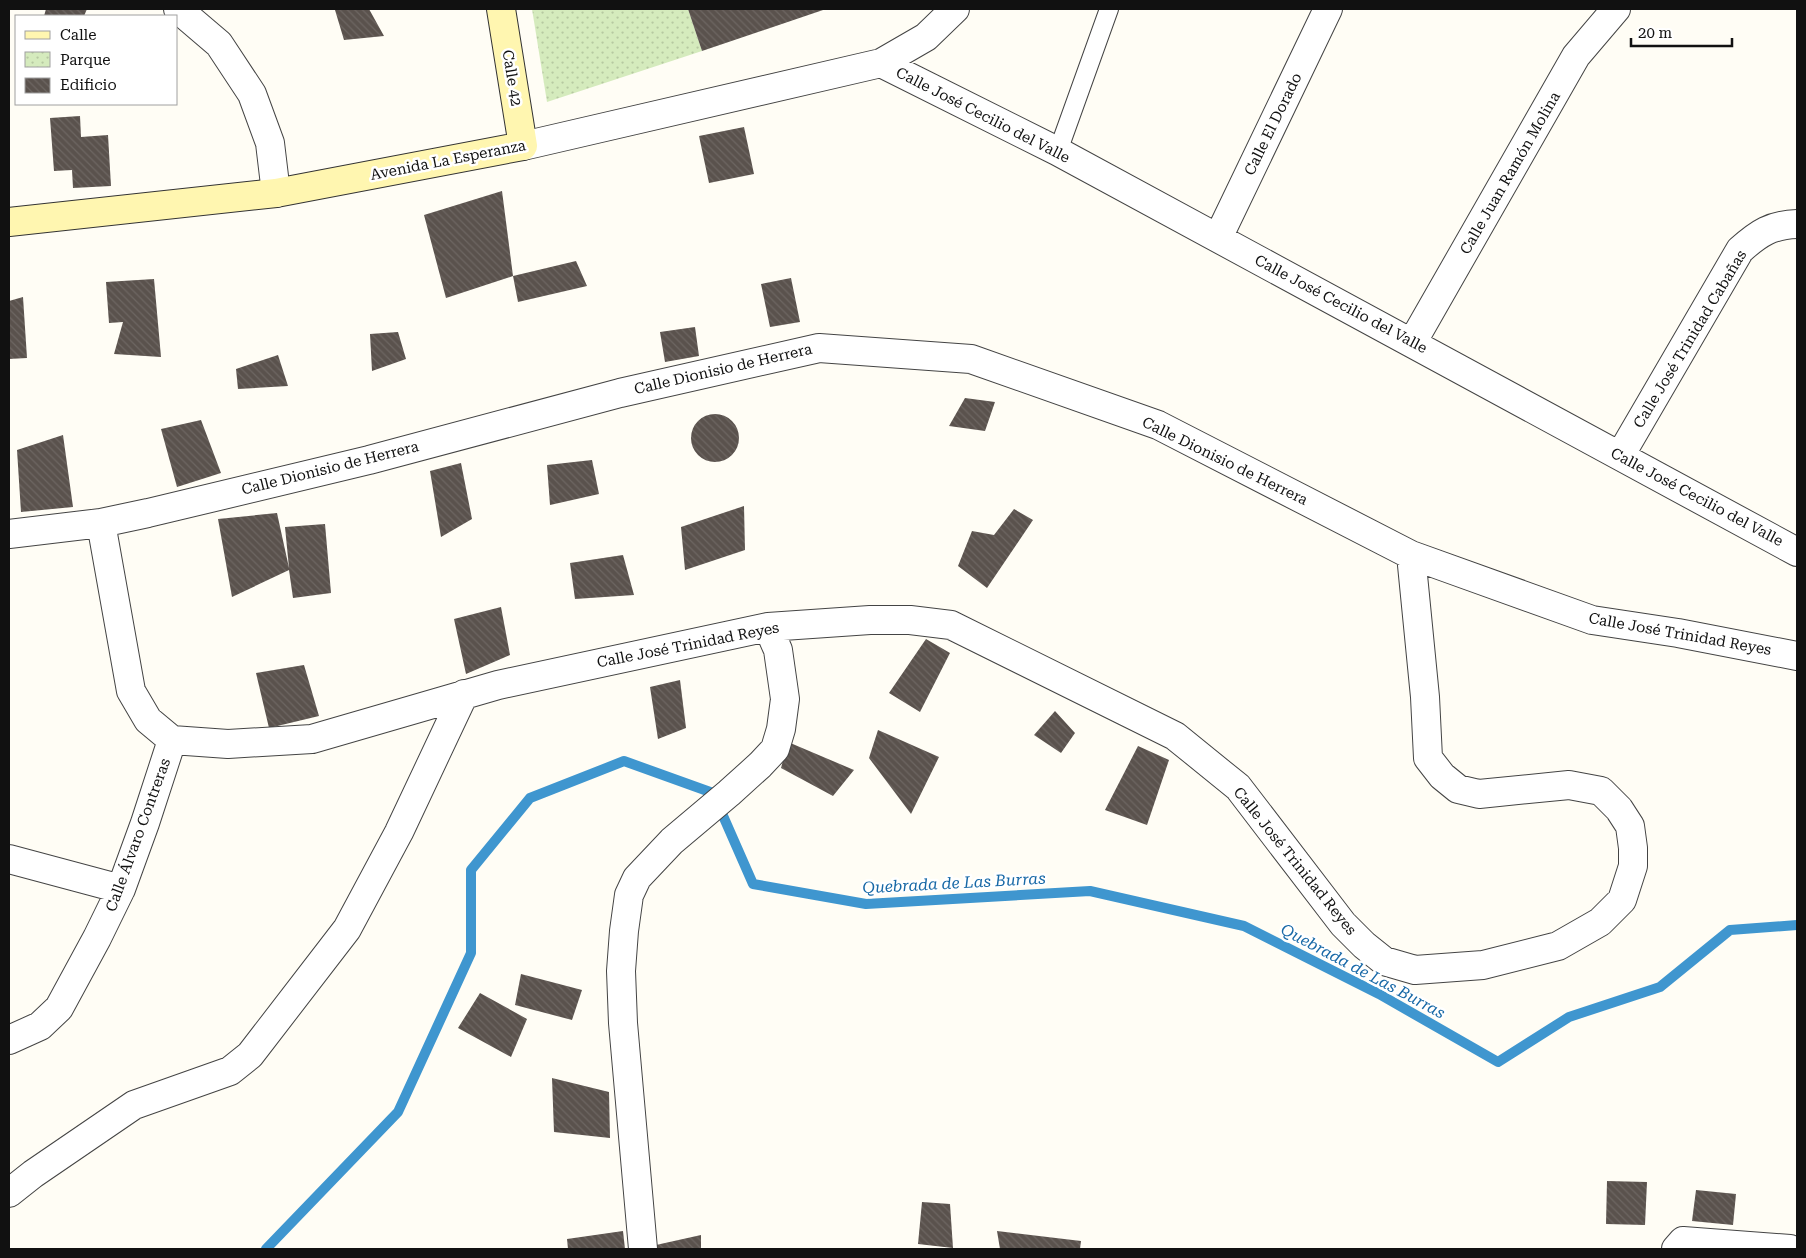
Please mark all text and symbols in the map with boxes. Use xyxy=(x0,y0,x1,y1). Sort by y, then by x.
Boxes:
legend xyxy=(15,15,178,105)
scale bar xyxy=(1631,15,1732,47)
text: 20 m xyxy=(1638,24,1673,42)
text: Calle xyxy=(60,26,96,44)
street label: Calle 42 xyxy=(499,48,525,108)
text: Parque xyxy=(60,51,111,69)
street label: Calle José Cecilio del Valle xyxy=(893,63,1073,167)
street label: Calle El Dorado xyxy=(1240,70,1306,178)
text: Edificio xyxy=(60,76,117,94)
street label: Calle Juan Ramón Molina xyxy=(1456,89,1564,257)
street label: Avenida La Esperanza xyxy=(369,136,527,184)
street label: Calle José Trinidad Cabañas xyxy=(1630,247,1750,431)
street label: Calle José Cecilio del Valle xyxy=(1252,251,1430,357)
street label: Calle Dionisio de Herrera xyxy=(632,340,814,398)
street label: Calle Dionisio de Herrera xyxy=(1139,413,1311,509)
street label: Calle Dionisio de Herrera xyxy=(240,437,420,499)
street label: Calle José Cecilio del Valle xyxy=(1608,444,1786,550)
street label: Calle José Trinidad Reyes xyxy=(1587,609,1773,659)
street label: Calle José Trinidad Reyes xyxy=(595,618,781,672)
street label: Calle Álvaro Contreras xyxy=(102,756,174,914)
street label: Calle José Trinidad Reyes xyxy=(1230,783,1360,939)
water label: Quebrada de Las Burras xyxy=(862,869,1046,897)
water label: Quebrada de Las Burras xyxy=(1278,920,1448,1022)

